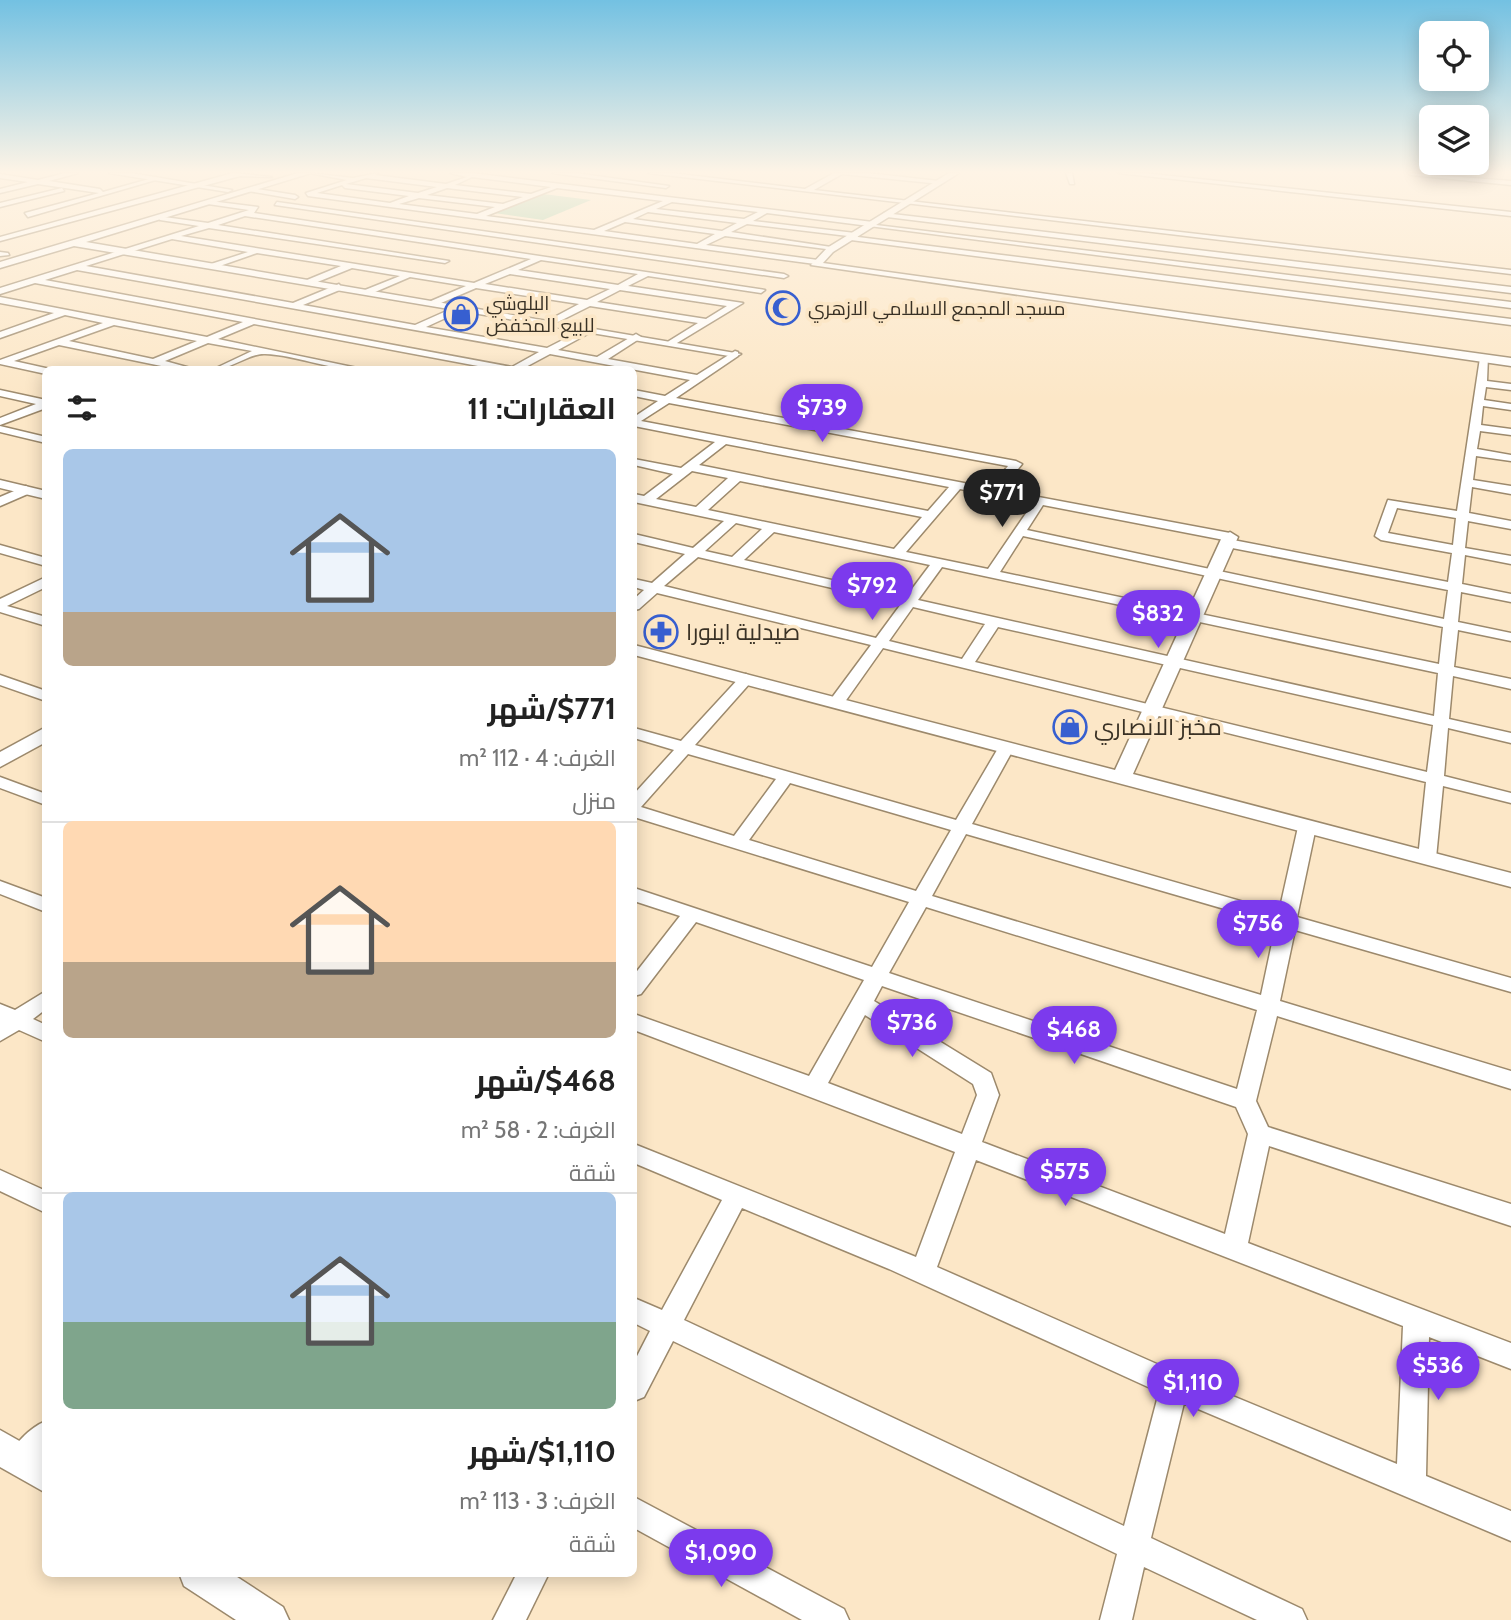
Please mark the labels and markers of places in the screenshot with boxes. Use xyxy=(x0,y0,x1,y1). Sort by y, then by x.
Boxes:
mosque icon: مسجد المجمع الاسلامي الازهري xyxy=(764,289,802,327)
place label: البلوشي للبيع المخفض xyxy=(486,292,595,339)
shop icon: البلوشي للبيع المخفض xyxy=(442,295,480,333)
place label: مسجد المجمع الاسلامي الازهري xyxy=(808,297,1065,323)
pin: $739 xyxy=(781,384,863,444)
pin: $771 xyxy=(961,470,1043,529)
pin: $792 xyxy=(831,562,913,622)
pin: $832 xyxy=(1117,590,1199,650)
pharmacy icon: صيدلية اينورا xyxy=(642,613,680,651)
place label: صيدلية اينورا xyxy=(686,618,800,646)
shop icon: مخبز الانصاري xyxy=(1051,708,1089,746)
place label: مخبز الانصاري xyxy=(1094,713,1222,745)
pin: $756 xyxy=(1217,900,1299,960)
pin: $736 xyxy=(871,1000,953,1059)
pin: $468 xyxy=(1033,1006,1115,1066)
pin: $575 xyxy=(1024,1148,1106,1208)
pin: $536 xyxy=(1397,1342,1479,1402)
pin: $1,110 xyxy=(1136,1360,1250,1419)
pin: $1,090 xyxy=(664,1530,778,1589)

